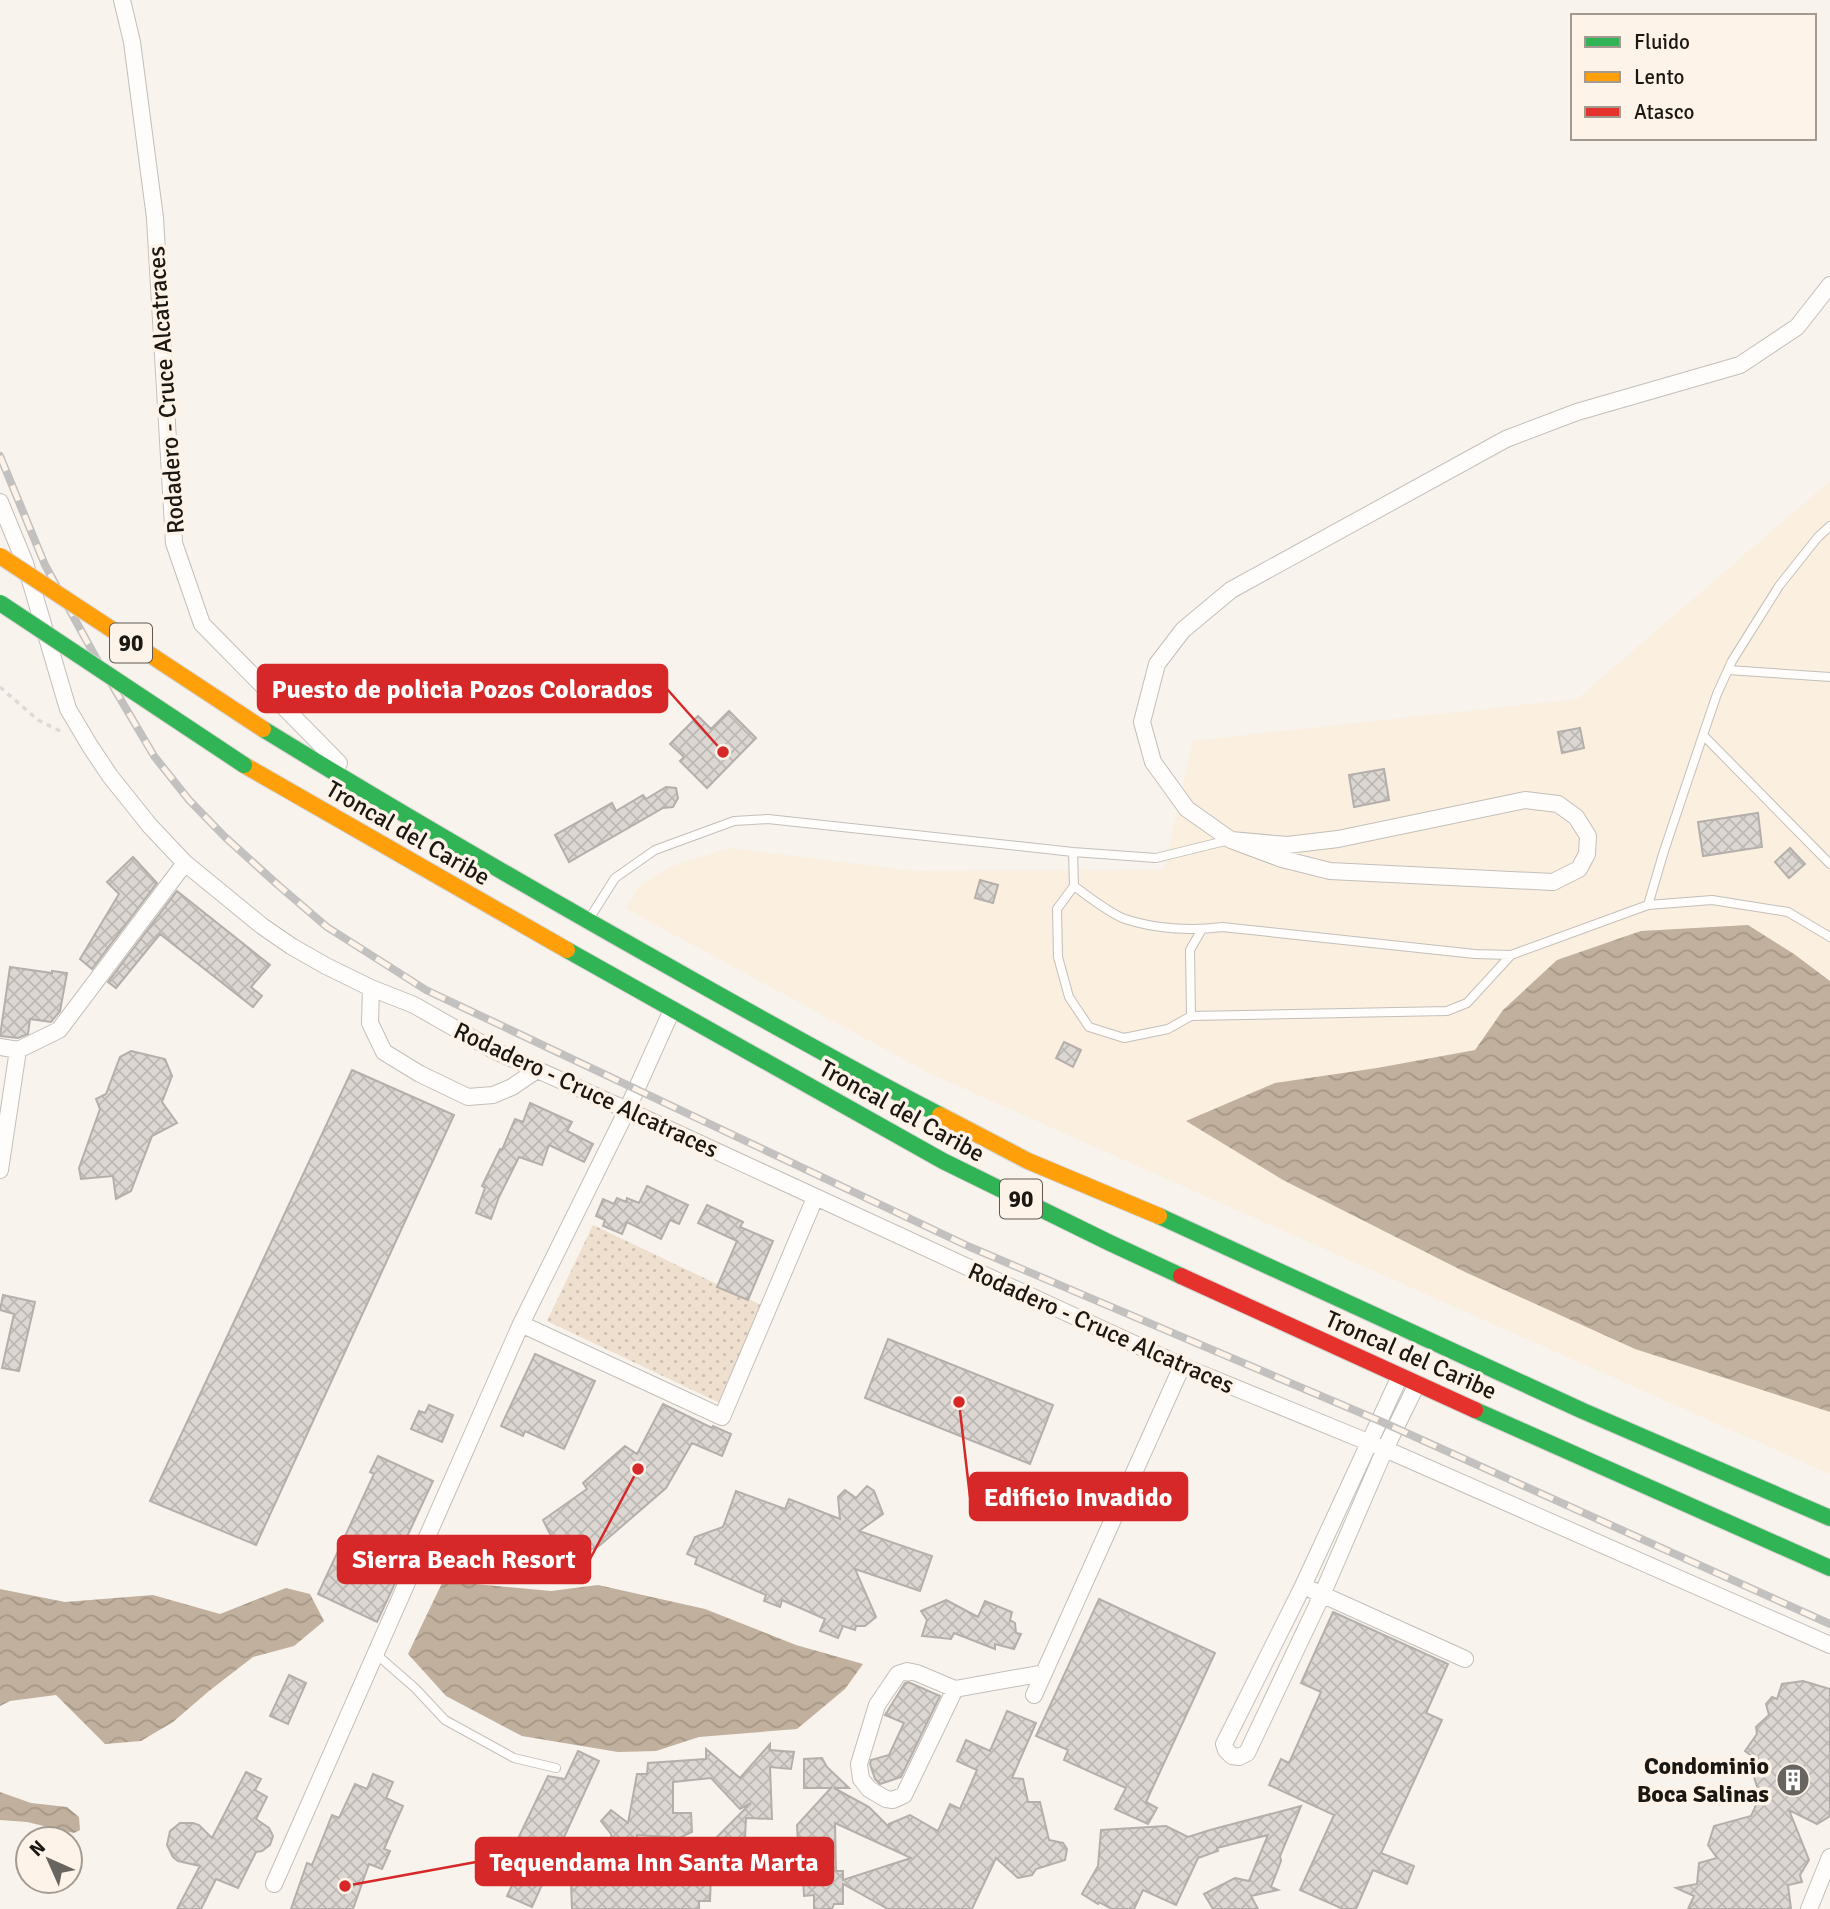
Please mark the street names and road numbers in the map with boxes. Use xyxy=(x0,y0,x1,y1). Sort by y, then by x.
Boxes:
street label: Rodadero - Cruce Alcatraces xyxy=(141,245,191,535)
road number: 90 xyxy=(110,624,152,663)
street label: Troncal del Caribe xyxy=(321,774,495,892)
street label: Rodadero - Cruce Alcatraces xyxy=(449,1016,723,1164)
street label: Troncal del Caribe xyxy=(814,1053,990,1169)
road number: 90 xyxy=(1000,1180,1042,1218)
street label: Rodadero - Cruce Alcatraces xyxy=(963,1256,1239,1400)
street label: Troncal del Caribe xyxy=(1321,1304,1501,1406)

